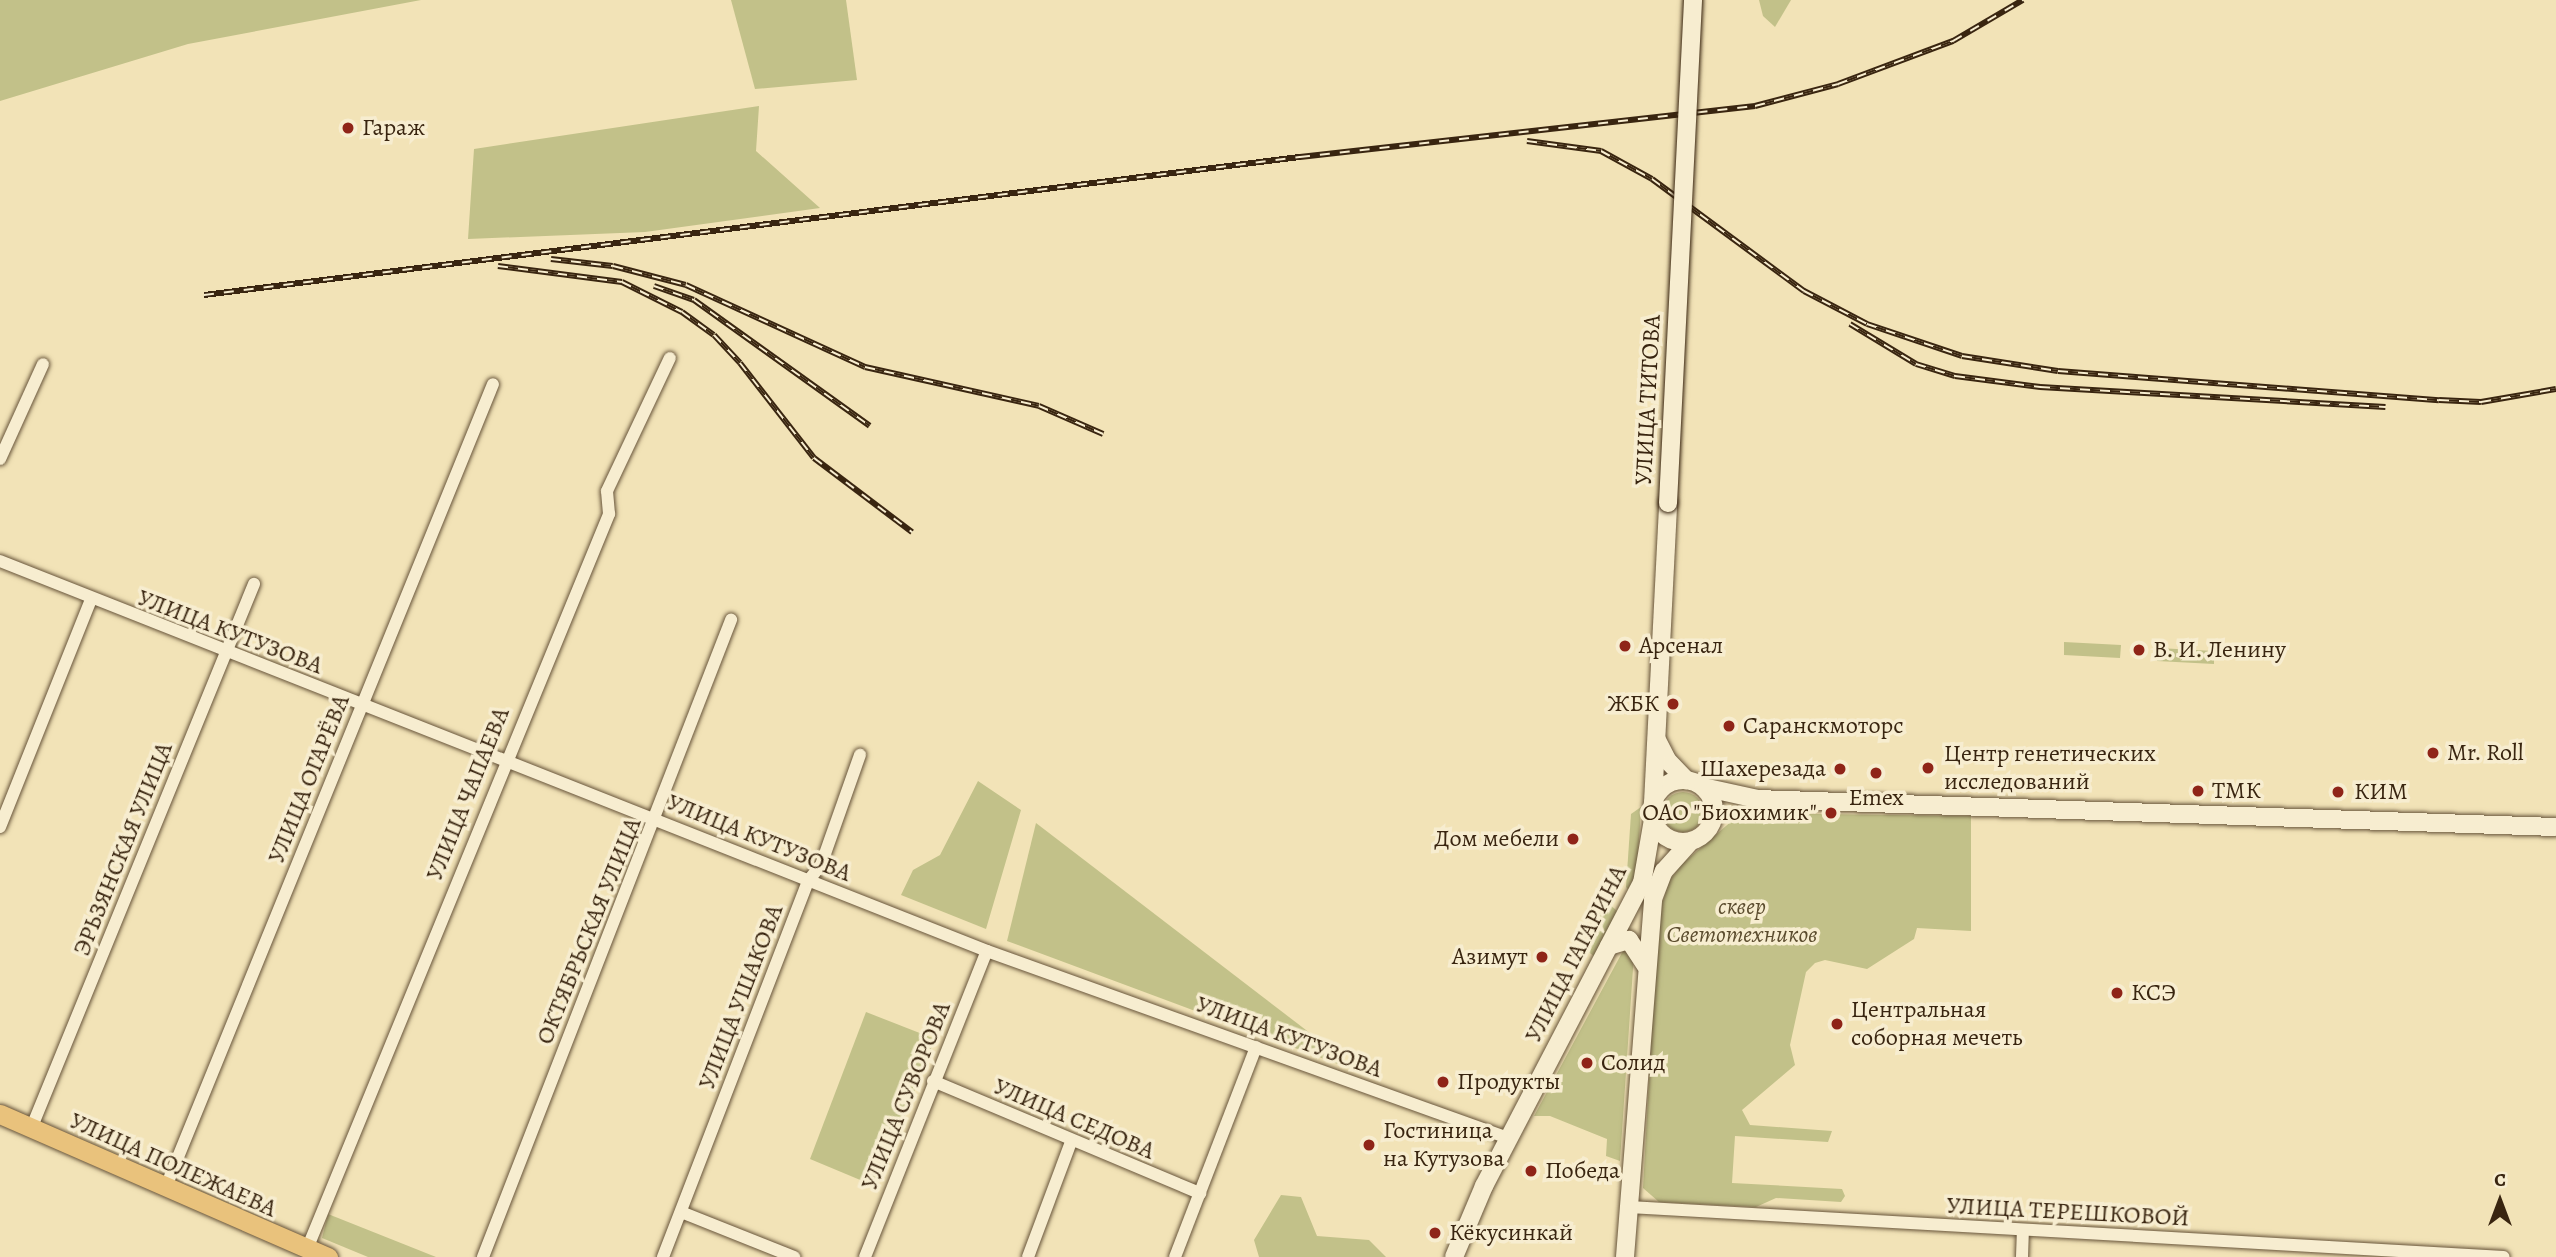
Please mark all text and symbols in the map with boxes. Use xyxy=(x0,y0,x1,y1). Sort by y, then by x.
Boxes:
place label: Гараж xyxy=(362,114,425,142)
marker: Гараж xyxy=(340,120,356,136)
street label: УЛИЦА ТИТОВА xyxy=(1629,314,1667,486)
street label: УЛИЦА КУТУЗОВА xyxy=(133,583,327,681)
place label: Арсенал xyxy=(1639,632,1723,660)
place label: В. И. Ленину xyxy=(2153,636,2287,664)
marker: Арсенал xyxy=(1617,638,1633,654)
marker: В. И. Ленину xyxy=(2131,642,2147,658)
street label: УЛИЦА ОГАРЁВА xyxy=(262,690,356,868)
place label: ЖБК xyxy=(1607,690,1659,718)
marker: ЖБК xyxy=(1665,696,1681,712)
street label: УЛИЦА ЧАПАЕВА xyxy=(420,703,516,885)
place label: Саранскмоторс xyxy=(1743,712,1904,740)
marker: Саранскмоторс xyxy=(1721,718,1737,734)
street label: ЭРЬЗЯНСКАЯ УЛИЦА xyxy=(67,738,179,960)
place label: Mr. Roll xyxy=(2447,739,2524,767)
place label: Центр генетических исследований xyxy=(1944,740,2156,796)
marker: Mr. Roll xyxy=(2425,745,2441,761)
place label: Шахерезада xyxy=(1700,755,1826,783)
marker: Центр генетических исследований xyxy=(1918,758,1938,778)
marker: Шахерезада xyxy=(1832,761,1848,777)
marker: Emex xyxy=(1868,765,1884,781)
place label: ТМК xyxy=(2212,777,2261,805)
place label: КИМ xyxy=(2354,778,2408,806)
marker: КИМ xyxy=(2328,782,2348,802)
marker: ТМК xyxy=(2190,783,2206,799)
place label: Emex xyxy=(1848,784,1904,812)
street label: УЛИЦА КУТУЗОВА xyxy=(663,788,855,888)
place label: ОАО "Биохимик" xyxy=(1642,799,1817,827)
marker: ОАО "Биохимик" xyxy=(1823,805,1839,821)
street label: ОКТЯБРЬСКАЯ УЛИЦА xyxy=(530,814,648,1048)
place label: Дом мебели xyxy=(1434,825,1559,853)
marker: Дом мебели xyxy=(1565,831,1581,847)
street label: УЛИЦА ГАГАРИНА xyxy=(1519,861,1633,1047)
park label: сквер Светотехников xyxy=(1666,893,1818,949)
street label: УЛИЦА УШАКОВА xyxy=(693,901,789,1093)
place label: Азимут xyxy=(1452,943,1528,971)
marker: Азимут xyxy=(1534,949,1550,965)
place label: КСЭ xyxy=(2131,979,2176,1007)
marker: КСЭ xyxy=(2109,985,2125,1001)
street label: УЛИЦА КУТУЗОВА xyxy=(1192,990,1386,1084)
place label: Центральная соборная мечеть xyxy=(1851,996,2023,1052)
street label: УЛИЦА СУВОРОВА xyxy=(855,998,957,1194)
marker: Центральная соборная мечеть xyxy=(1829,1016,1845,1032)
place label: Солид xyxy=(1601,1049,1665,1077)
marker: Солид xyxy=(1579,1055,1595,1071)
place label: Продукты xyxy=(1457,1068,1561,1096)
street label: УЛИЦА СЕДОВА xyxy=(989,1072,1159,1166)
marker: Продукты xyxy=(1435,1074,1451,1090)
street label: УЛИЦА ПОЛЕЖАЕВА xyxy=(65,1106,281,1224)
place label: Гостиница на Кутузова xyxy=(1383,1117,1505,1173)
marker: Гостиница на Кутузова xyxy=(1361,1137,1377,1153)
place label: Победа xyxy=(1545,1157,1620,1185)
marker: Победа xyxy=(1523,1163,1539,1179)
north arrow xyxy=(2465,1166,2535,1236)
text: С xyxy=(2494,1167,2506,1193)
street label: УЛИЦА ТЕРЕШКОВОЙ xyxy=(1946,1191,2190,1233)
place label: Кёкусинкай xyxy=(1449,1219,1573,1247)
marker: Кёкусинкай xyxy=(1427,1225,1443,1241)

